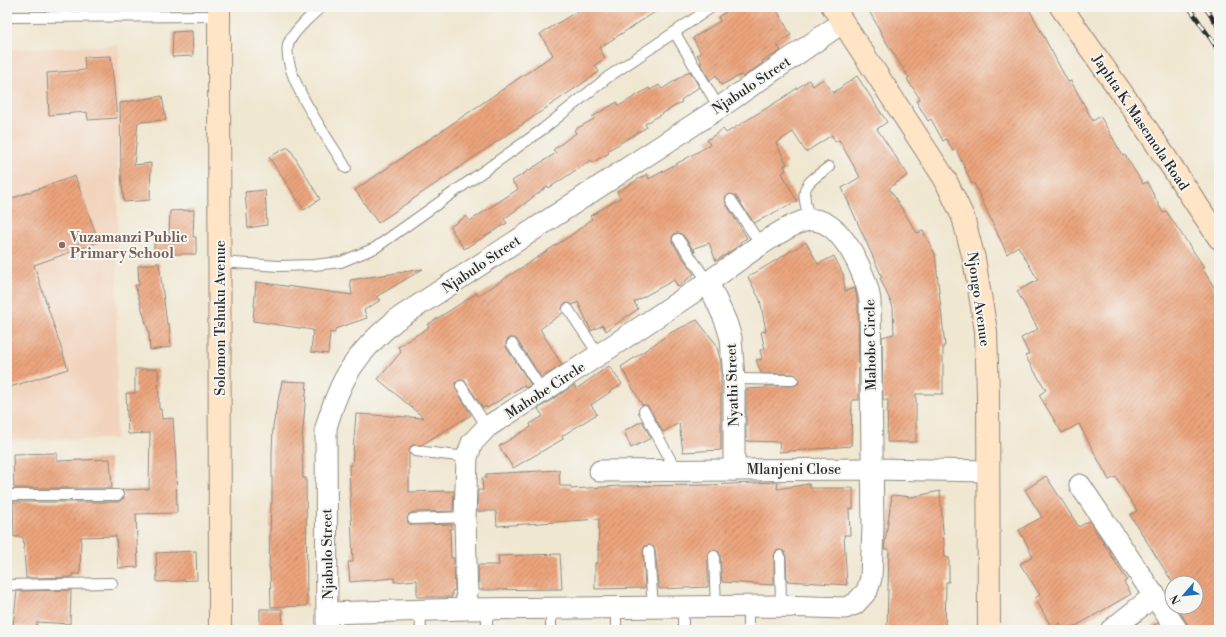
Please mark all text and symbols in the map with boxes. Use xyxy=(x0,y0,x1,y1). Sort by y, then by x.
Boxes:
street label: Japhta K. Masemola Road xyxy=(1087,50,1192,194)
street label: Njabulo Street xyxy=(709,53,794,119)
place label: Vuzamanzi Public Primary School xyxy=(69,229,188,263)
street label: Njabulo Street xyxy=(439,232,524,298)
marker: Vuzamanzi Public Primary School xyxy=(57,240,67,250)
street label: Solomon Tshuku Avenue xyxy=(212,240,230,396)
street label: Njongo Avenue xyxy=(962,251,994,348)
street label: Mahobe Circle xyxy=(861,299,881,391)
street label: Nyathi Street xyxy=(723,343,743,427)
street label: Mahobe Circle xyxy=(502,358,589,423)
street label: Mlanjeni Close xyxy=(747,461,841,479)
street label: Njabulo Street xyxy=(318,508,338,600)
north arrow xyxy=(1164,575,1204,615)
text: N xyxy=(1168,592,1184,606)

